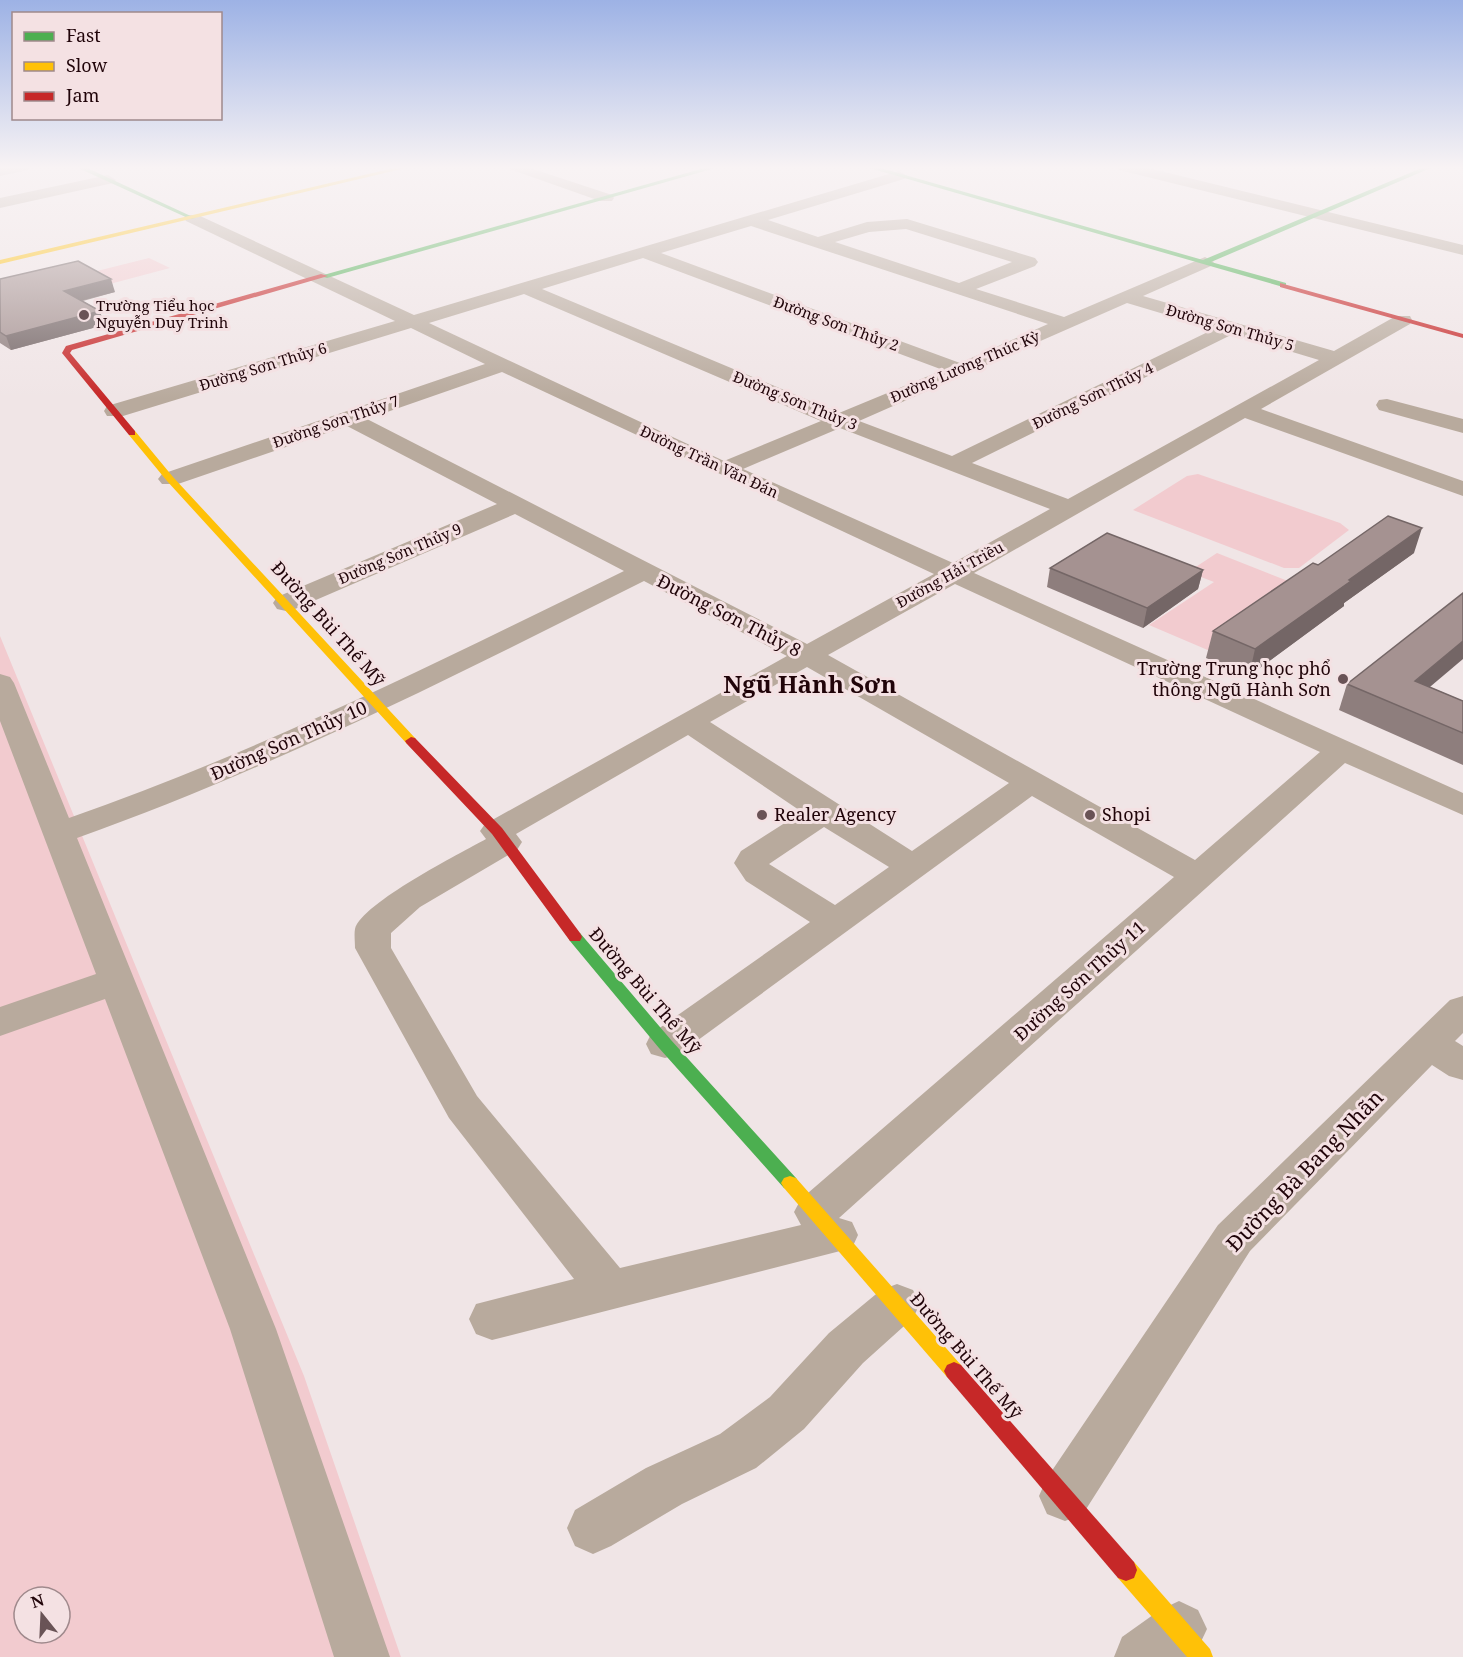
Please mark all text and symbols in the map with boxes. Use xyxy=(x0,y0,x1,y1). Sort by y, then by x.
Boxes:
legend xyxy=(12,12,222,120)
text: Fast xyxy=(66,23,101,47)
text: Slow xyxy=(66,53,108,77)
text: Jam xyxy=(65,83,100,107)
street label: Đường Sơn Thủy 2 xyxy=(771,291,902,355)
place label: Trường Tiểu học Nguyễn Duy Trinh xyxy=(96,295,229,332)
street label: Đường Sơn Thủy 5 xyxy=(1164,299,1297,355)
marker: Trường Tiểu học Nguyễn Duy Trinh xyxy=(77,308,91,322)
street label: Đường Lương Thúc Kỳ xyxy=(887,325,1043,407)
street label: Đường Sơn Thủy 6 xyxy=(197,337,329,395)
street label: Đường Sơn Thủy 4 xyxy=(1029,357,1157,433)
street label: Đường Sơn Thủy 3 xyxy=(730,366,860,434)
street label: Đường Sơn Thủy 7 xyxy=(270,390,401,452)
street label: Đường Trần Văn Đán xyxy=(637,420,782,502)
street label: Đường Sơn Thủy 9 xyxy=(335,518,464,588)
street label: Đường Hải Triều xyxy=(892,536,1007,612)
street label: Đường Bùi Thế Mỹ xyxy=(266,556,392,691)
street label: Đường Sơn Thủy 8 xyxy=(653,568,806,662)
place label: Trường Trung học phổ thông Ngũ Hành Sơn xyxy=(1137,656,1331,701)
district label: Ngũ Hành Sơn xyxy=(723,667,897,700)
marker: Trường Trung học phổ thông Ngũ Hành Sơn xyxy=(1336,672,1350,686)
street label: Đường Sơn Thủy 10 xyxy=(207,695,371,785)
place label: Realer Agency xyxy=(774,802,897,826)
place label: Shopi xyxy=(1102,802,1151,826)
marker: Realer Agency xyxy=(755,808,769,822)
marker: Shopi xyxy=(1083,808,1097,822)
street label: Đường Sơn Thủy 11 xyxy=(1009,915,1150,1046)
street label: Đường Bùi Thế Mỹ xyxy=(584,922,708,1059)
street label: Đường Bà Bang Nhãn xyxy=(1220,1083,1389,1257)
street label: Đường Bùi Thế Mỹ xyxy=(905,1287,1029,1424)
north arrow xyxy=(12,1585,72,1645)
text: N xyxy=(28,1588,47,1613)

